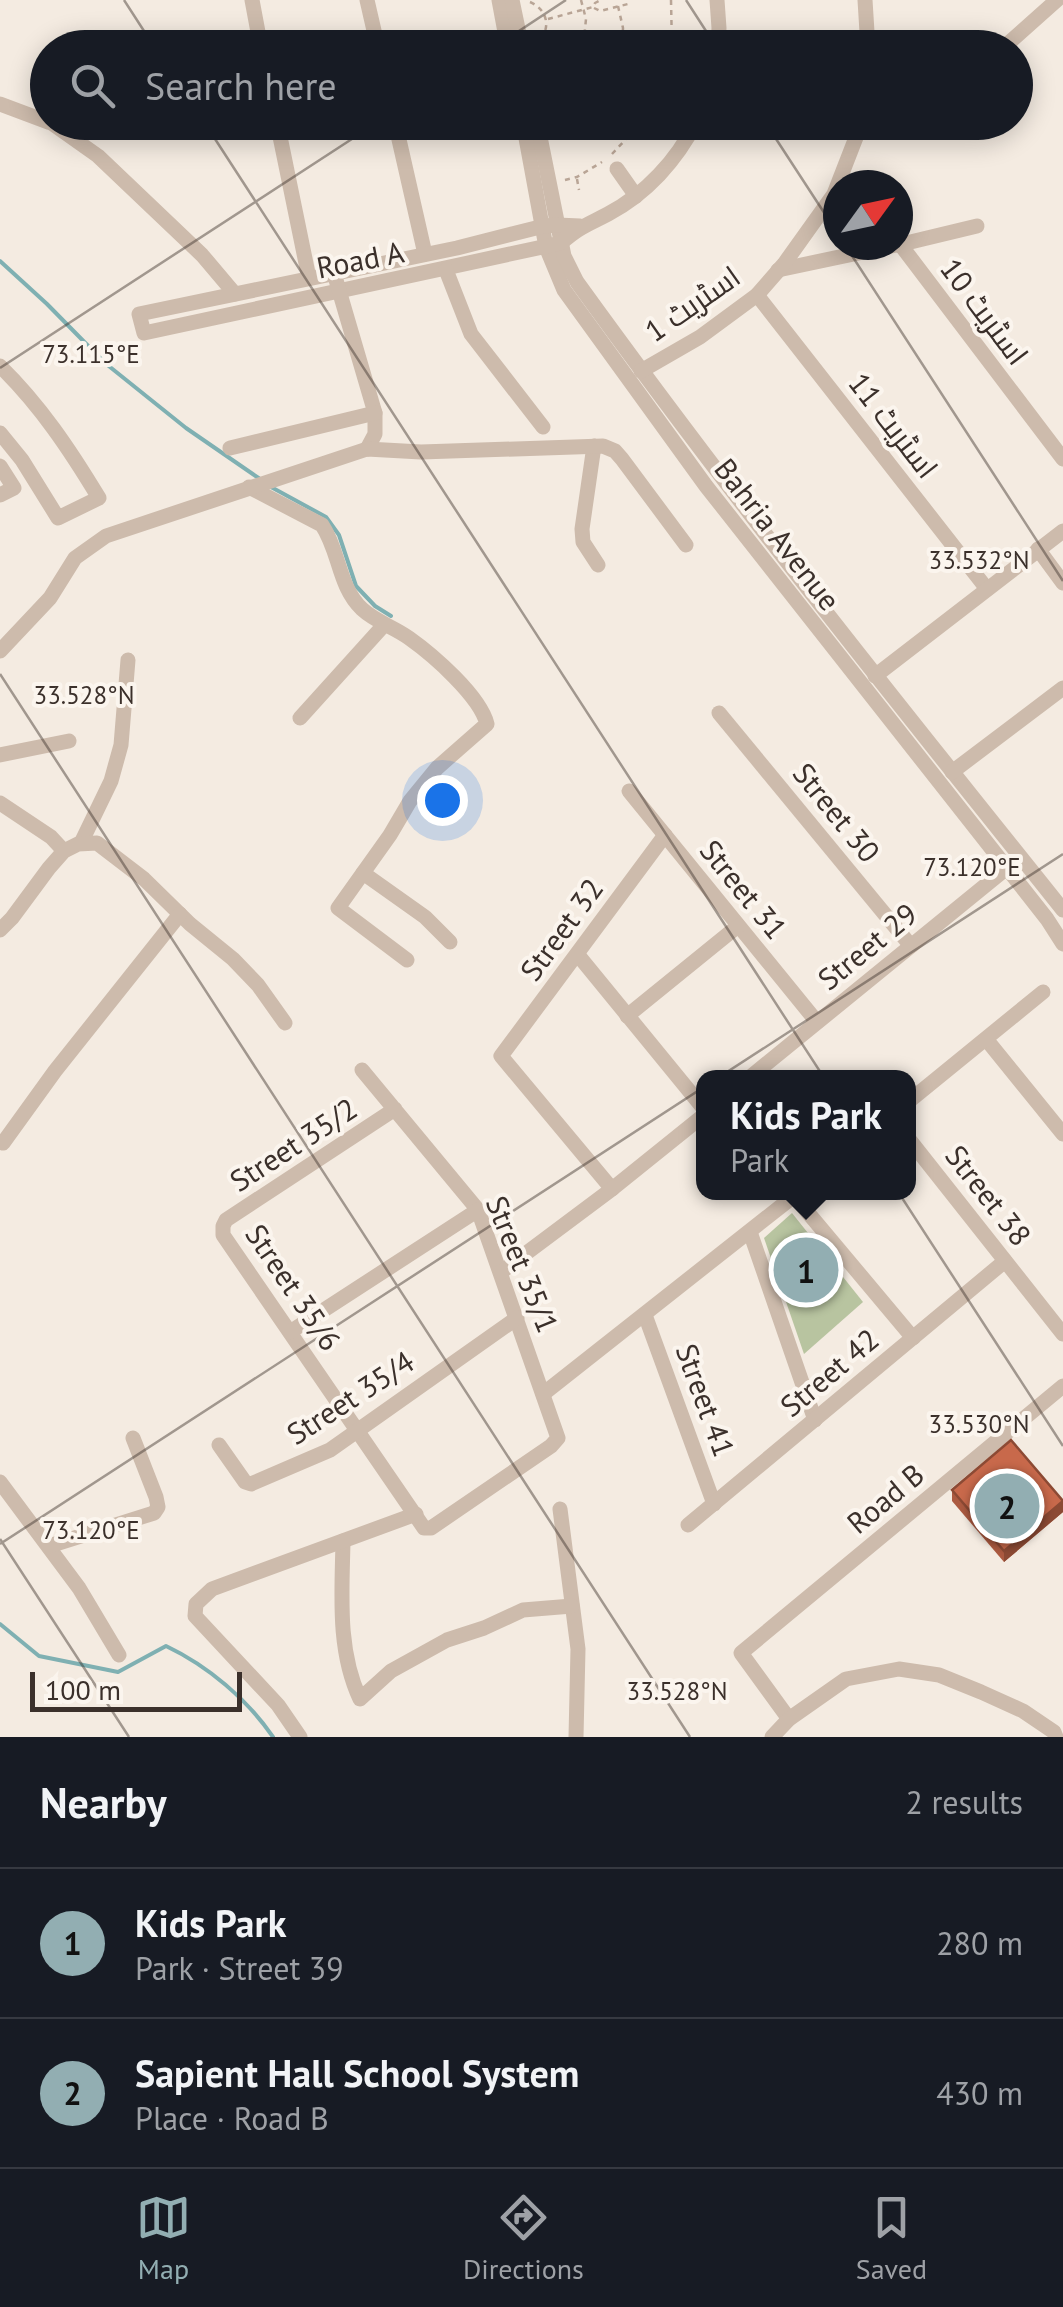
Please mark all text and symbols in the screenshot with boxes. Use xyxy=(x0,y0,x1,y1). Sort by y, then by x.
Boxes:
search box xyxy=(30,30,1033,140)
icon: search xyxy=(65,58,120,113)
text: Search here xyxy=(145,61,337,110)
north arrow xyxy=(823,170,913,260)
street label: Road A xyxy=(313,231,407,287)
street label: اسٹریٹ 10 xyxy=(932,250,1038,372)
street label: اسٹریٹ 1 xyxy=(637,256,747,350)
text: 73.115°E xyxy=(42,338,140,370)
street label: اسٹریٹ 11 xyxy=(840,364,948,486)
street label: Bahria Avenue xyxy=(706,450,850,618)
text: 33.532°N xyxy=(929,544,1029,576)
text: 33.528°N xyxy=(34,679,134,711)
street label: Street 30 xyxy=(785,754,889,870)
your location xyxy=(417,775,468,826)
street label: Street 31 xyxy=(692,831,796,947)
text: 73.120°E xyxy=(923,851,1021,883)
street label: Street 32 xyxy=(511,870,611,988)
street label: Street 29 xyxy=(809,894,925,998)
popup xyxy=(696,1070,916,1200)
street label: Street 35/2 xyxy=(222,1088,364,1200)
text: Kids Park xyxy=(730,1090,882,1139)
street label: Street 38 xyxy=(938,1137,1040,1253)
text: Park xyxy=(730,1139,789,1181)
street label: Street 35/1 xyxy=(478,1190,568,1338)
street label: Street 35/6 xyxy=(237,1216,351,1358)
pin: 1 xyxy=(774,1232,838,1308)
street label: Street 42 xyxy=(772,1319,886,1425)
street label: Street 41 xyxy=(668,1338,744,1462)
street label: Street 35/4 xyxy=(279,1341,421,1453)
text: 33.530°N xyxy=(929,1408,1029,1440)
street label: Road B xyxy=(838,1454,932,1542)
pin: 2 xyxy=(974,1468,1040,1544)
text: 73.120°E xyxy=(42,1514,140,1546)
scale bar xyxy=(30,1667,242,1712)
text: 100 m xyxy=(45,1671,121,1708)
text: 33.528°N xyxy=(627,1675,727,1707)
text: Nearby xyxy=(40,1775,167,1830)
text: 2 results xyxy=(905,1781,1023,1823)
text: Kids Park xyxy=(135,1898,286,1947)
text: 1 xyxy=(63,1922,82,1964)
text: 280 m xyxy=(936,1922,1023,1964)
text: Park · Street 39 xyxy=(135,1947,344,1989)
text: Sapient Hall School System xyxy=(135,2048,579,2097)
text: 2 xyxy=(63,2072,82,2114)
text: 430 m xyxy=(936,2072,1023,2114)
text: Place · Road B xyxy=(135,2097,329,2139)
tab: Map xyxy=(136,2190,191,2287)
tab: Directions xyxy=(463,2190,584,2287)
tab: Saved xyxy=(856,2190,927,2287)

